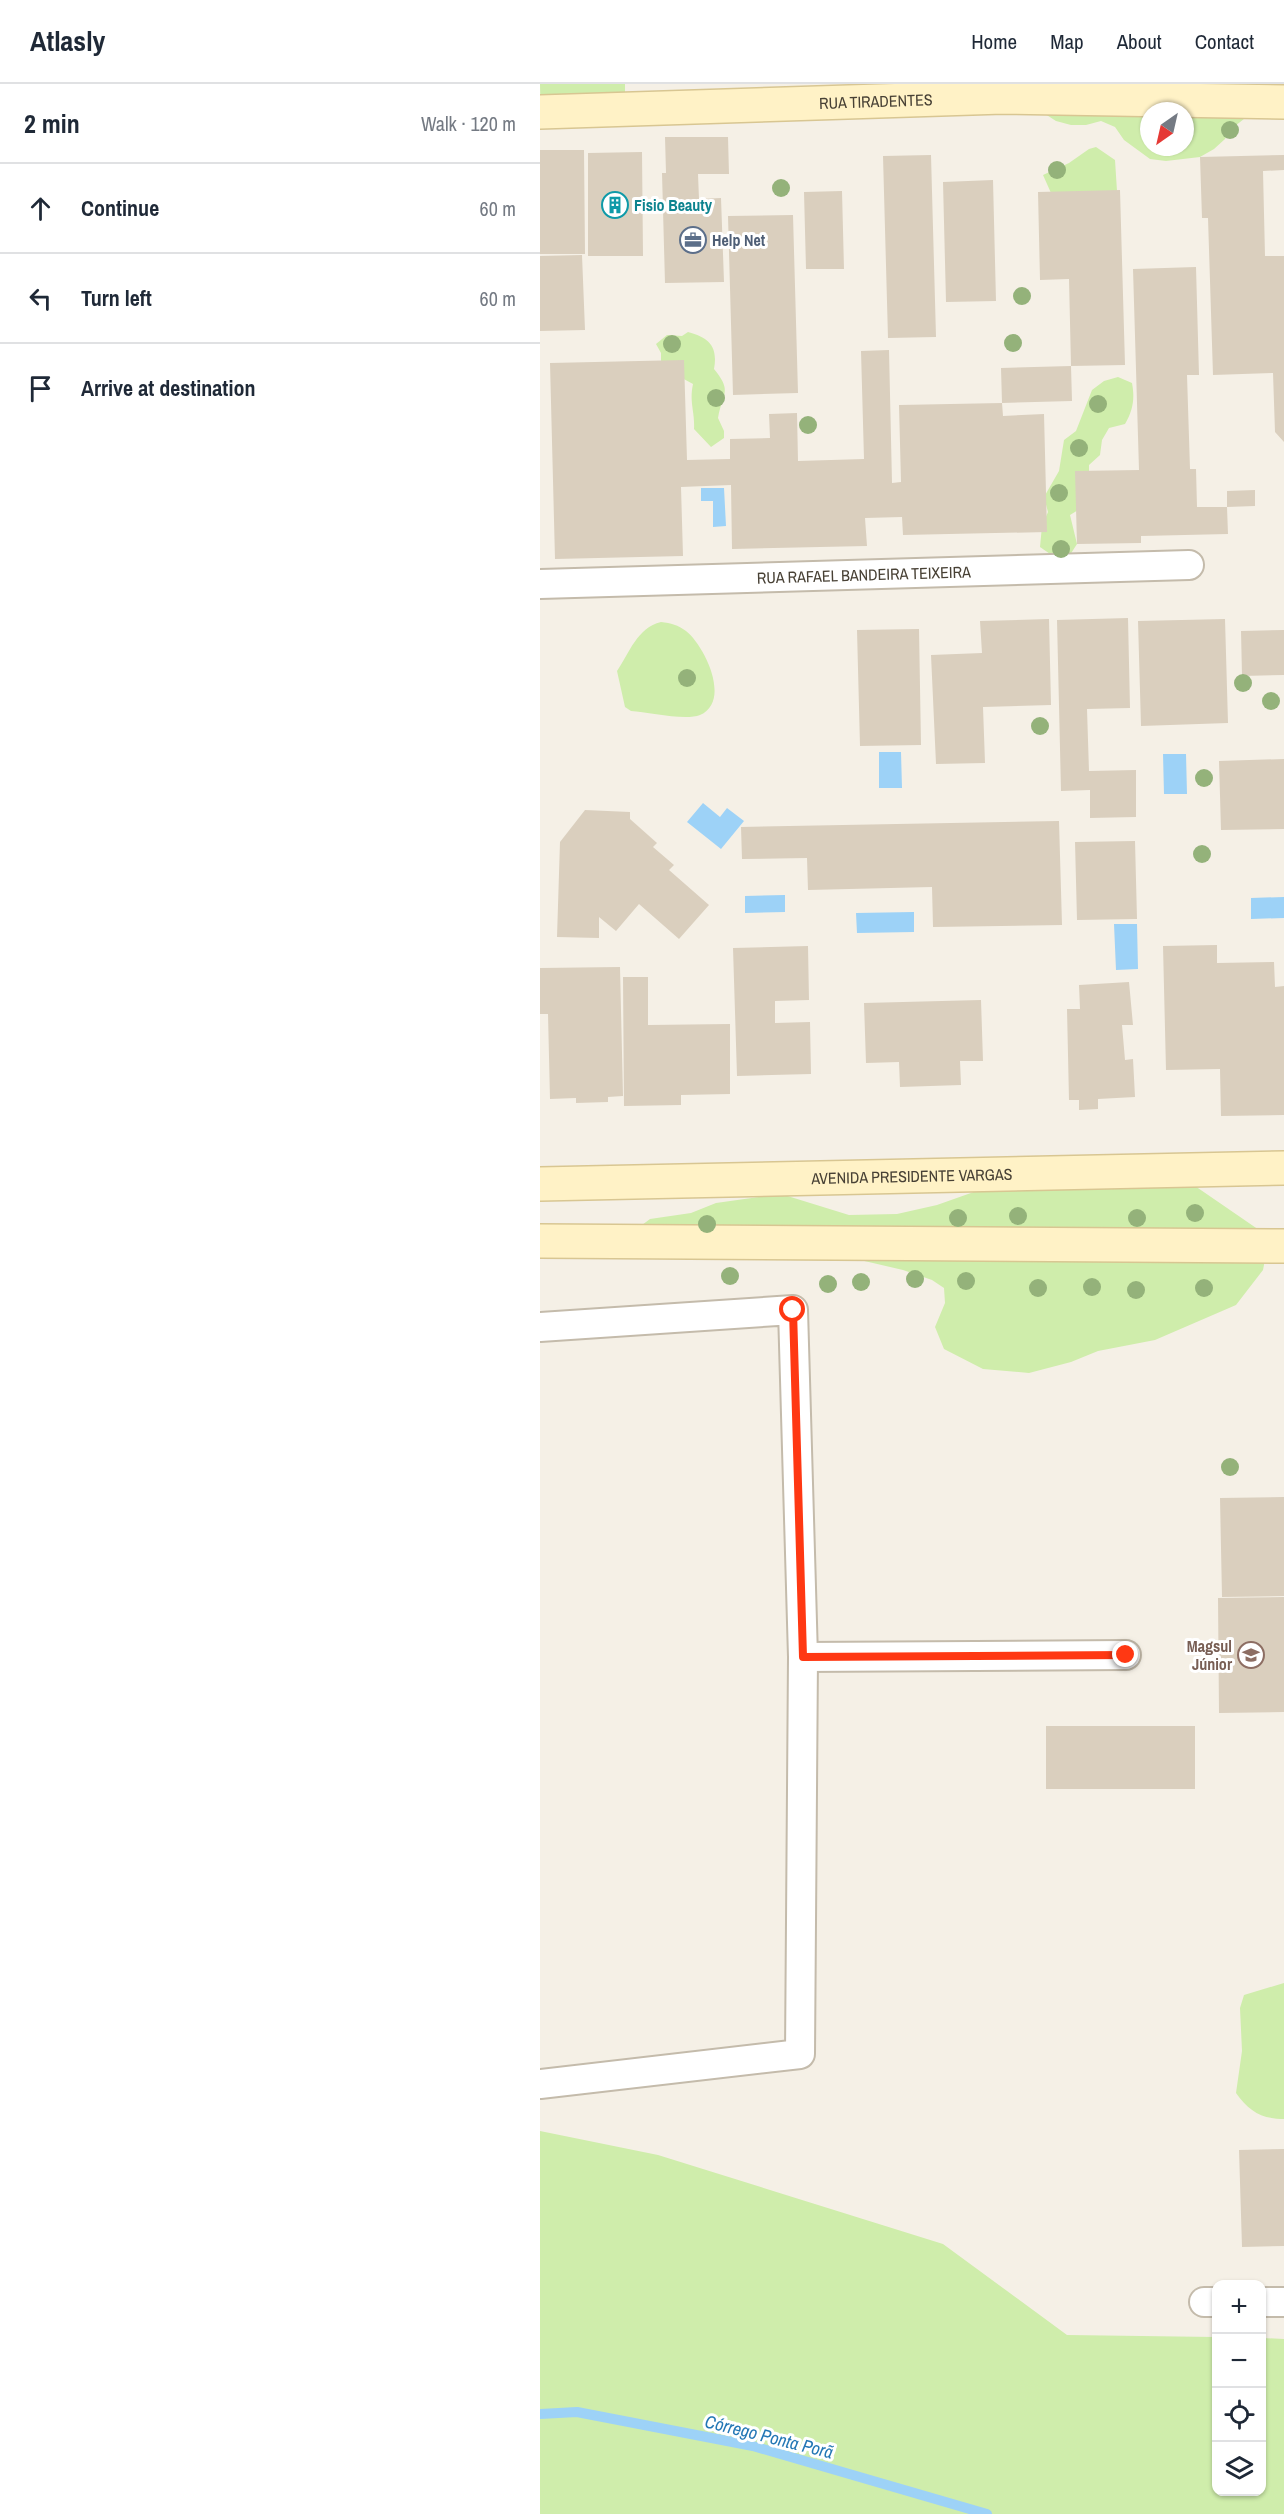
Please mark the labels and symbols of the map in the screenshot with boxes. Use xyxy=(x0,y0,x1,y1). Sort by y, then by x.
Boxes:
street label: RUA TIRADENTES xyxy=(819,88,933,114)
north arrow xyxy=(1140,102,1194,156)
building icon: Fisio Beauty xyxy=(600,190,630,220)
place label: Fisio Beauty xyxy=(634,194,713,216)
office icon: Help Net xyxy=(678,225,708,255)
place label: Help Net xyxy=(712,229,766,251)
street label: RUA RAFAEL BANDEIRA TEIXEIRA xyxy=(757,560,971,589)
street label: AVENIDA PRESIDENTE VARGAS xyxy=(810,1163,1013,1189)
route start xyxy=(779,1296,805,1322)
place label: Magsul Júnior xyxy=(1187,1635,1233,1675)
school or university icon: Magsul Júnior xyxy=(1236,1640,1266,1670)
route end xyxy=(1112,1641,1138,1667)
water label: Córrego Ponta Porã xyxy=(702,2409,836,2465)

